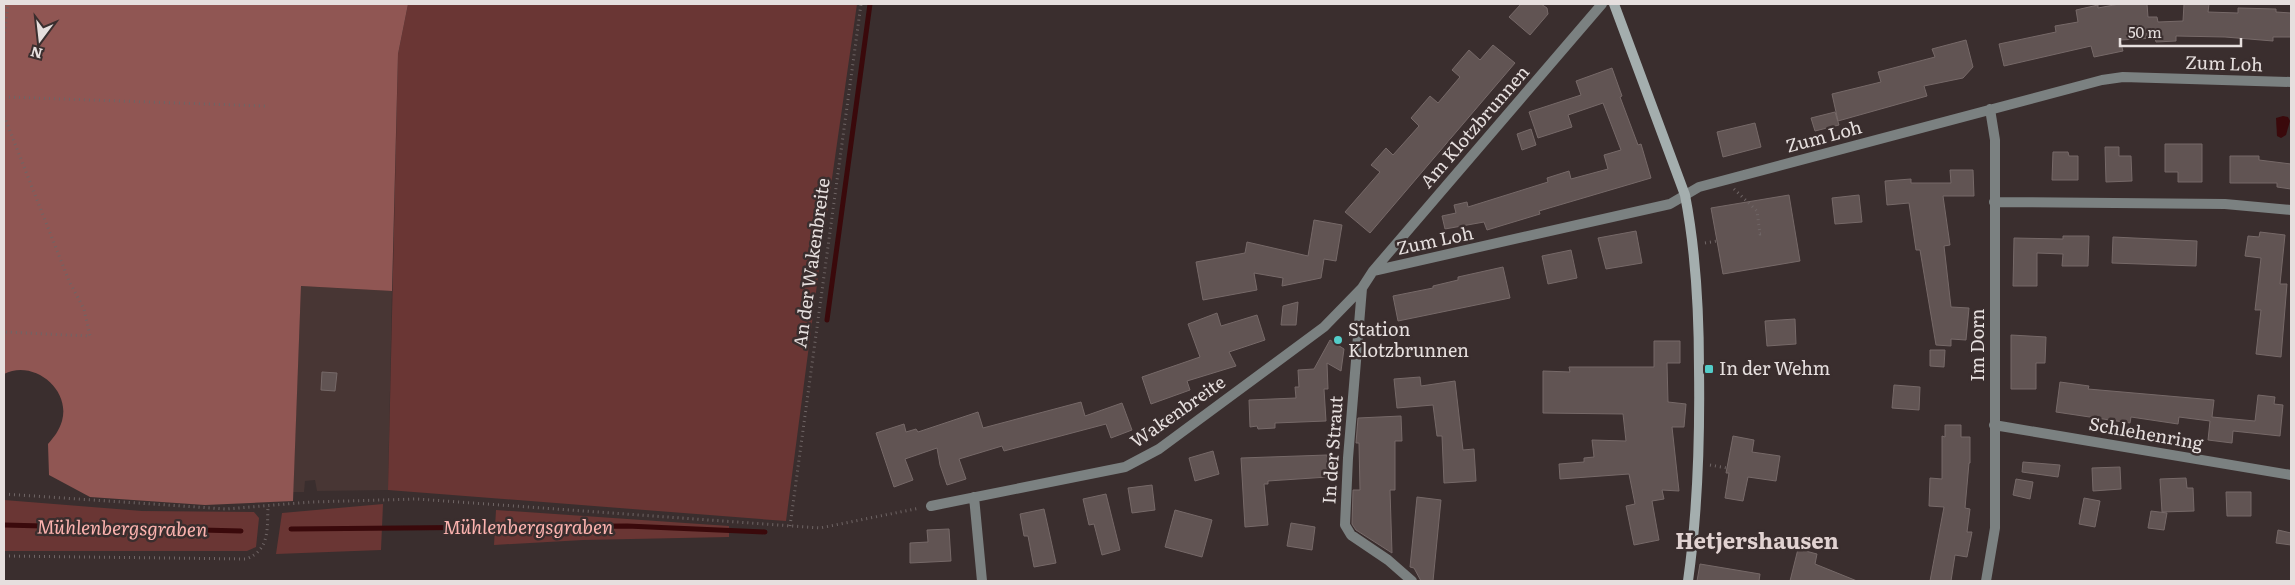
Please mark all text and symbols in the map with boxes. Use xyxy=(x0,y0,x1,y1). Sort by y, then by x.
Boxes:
north arrow xyxy=(15,15,65,65)
scale bar xyxy=(2120,15,2241,47)
text: 50 m xyxy=(2128,20,2162,43)
text: N xyxy=(28,42,45,65)
street label: Zum Loh xyxy=(2185,48,2263,77)
street label: Am Klotzbrunnen xyxy=(1413,59,1535,193)
street label: Zum Loh xyxy=(1783,112,1865,159)
street label: An der Wakenbreite xyxy=(785,176,836,350)
street label: Zum Loh xyxy=(1394,218,1476,261)
street label: Im Dorn xyxy=(1963,308,1990,382)
place label: Station Klotzbrunnen xyxy=(1348,315,1469,363)
marker: Station Klotzbrunnen xyxy=(1332,334,1344,346)
place label: In der Wehm xyxy=(1719,354,1830,381)
marker: In der Wehm xyxy=(1703,363,1715,375)
street label: Wakenbreite xyxy=(1124,368,1230,454)
street label: In der Straut xyxy=(1314,394,1349,505)
street label: Schlehenring xyxy=(2087,409,2206,456)
water label: Mühlenbergsgraben xyxy=(36,512,208,542)
water label: Mühlenbergsgraben xyxy=(443,512,614,540)
district label: Hetjershausen xyxy=(1675,523,1839,556)

